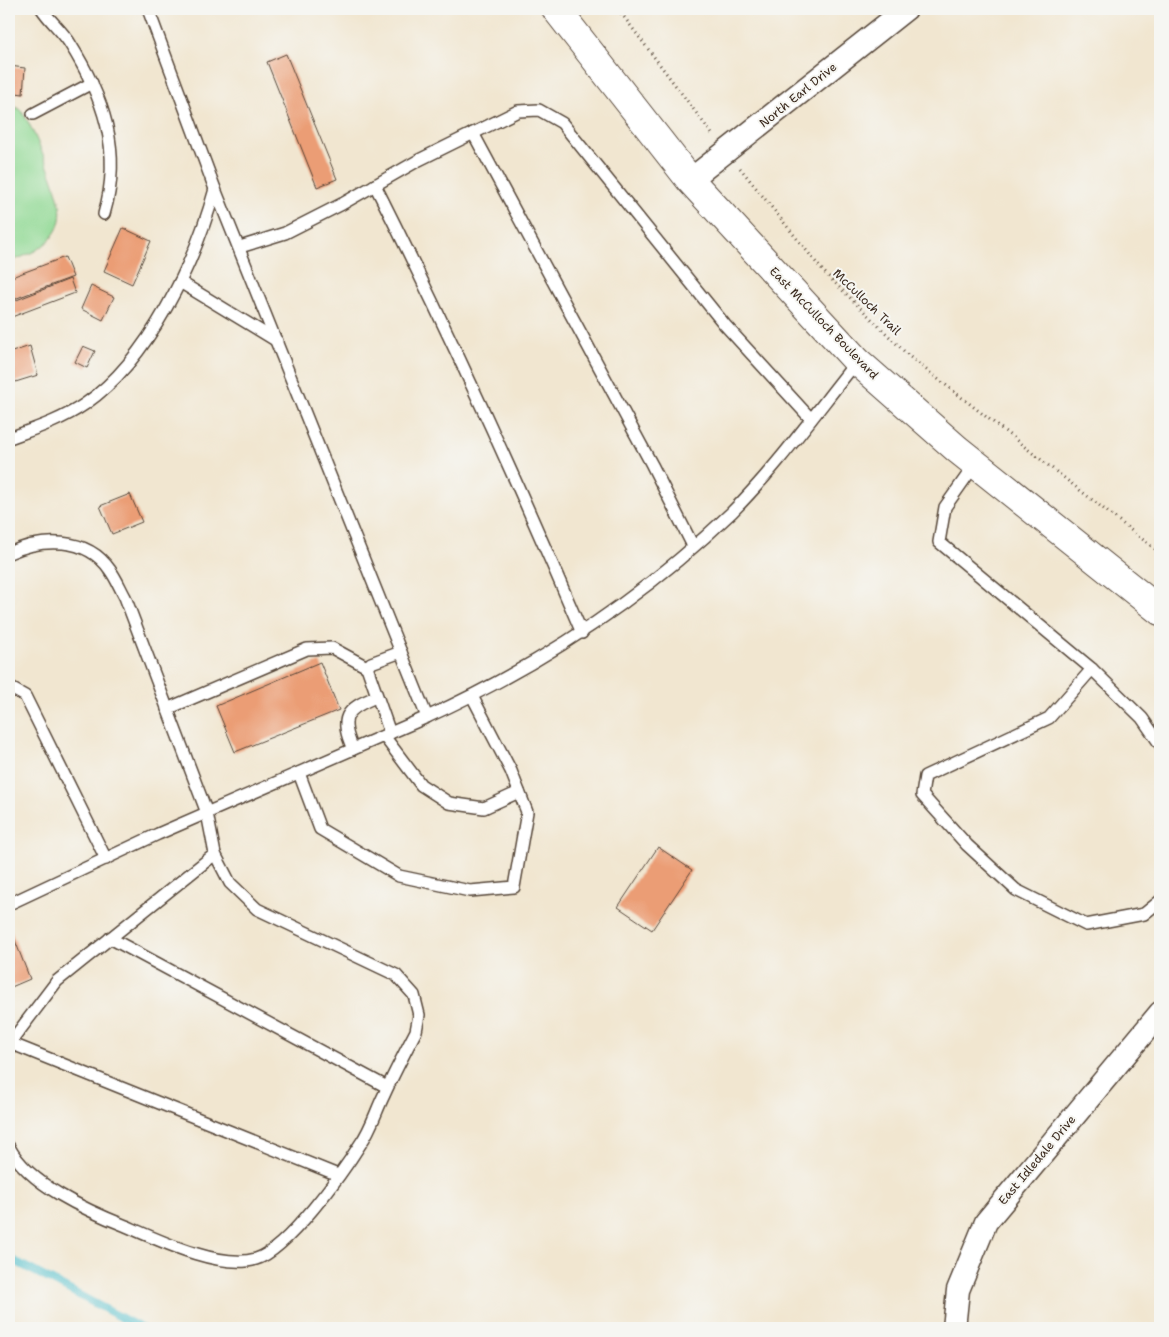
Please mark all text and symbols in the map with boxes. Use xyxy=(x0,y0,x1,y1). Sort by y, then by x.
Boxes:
street label: North Earl Drive xyxy=(756,59,840,131)
street label: East McCulloch Boulevard xyxy=(766,263,882,383)
street label: McCulloch Trail xyxy=(830,265,905,339)
street label: East Idledale Drive xyxy=(995,1112,1079,1208)

